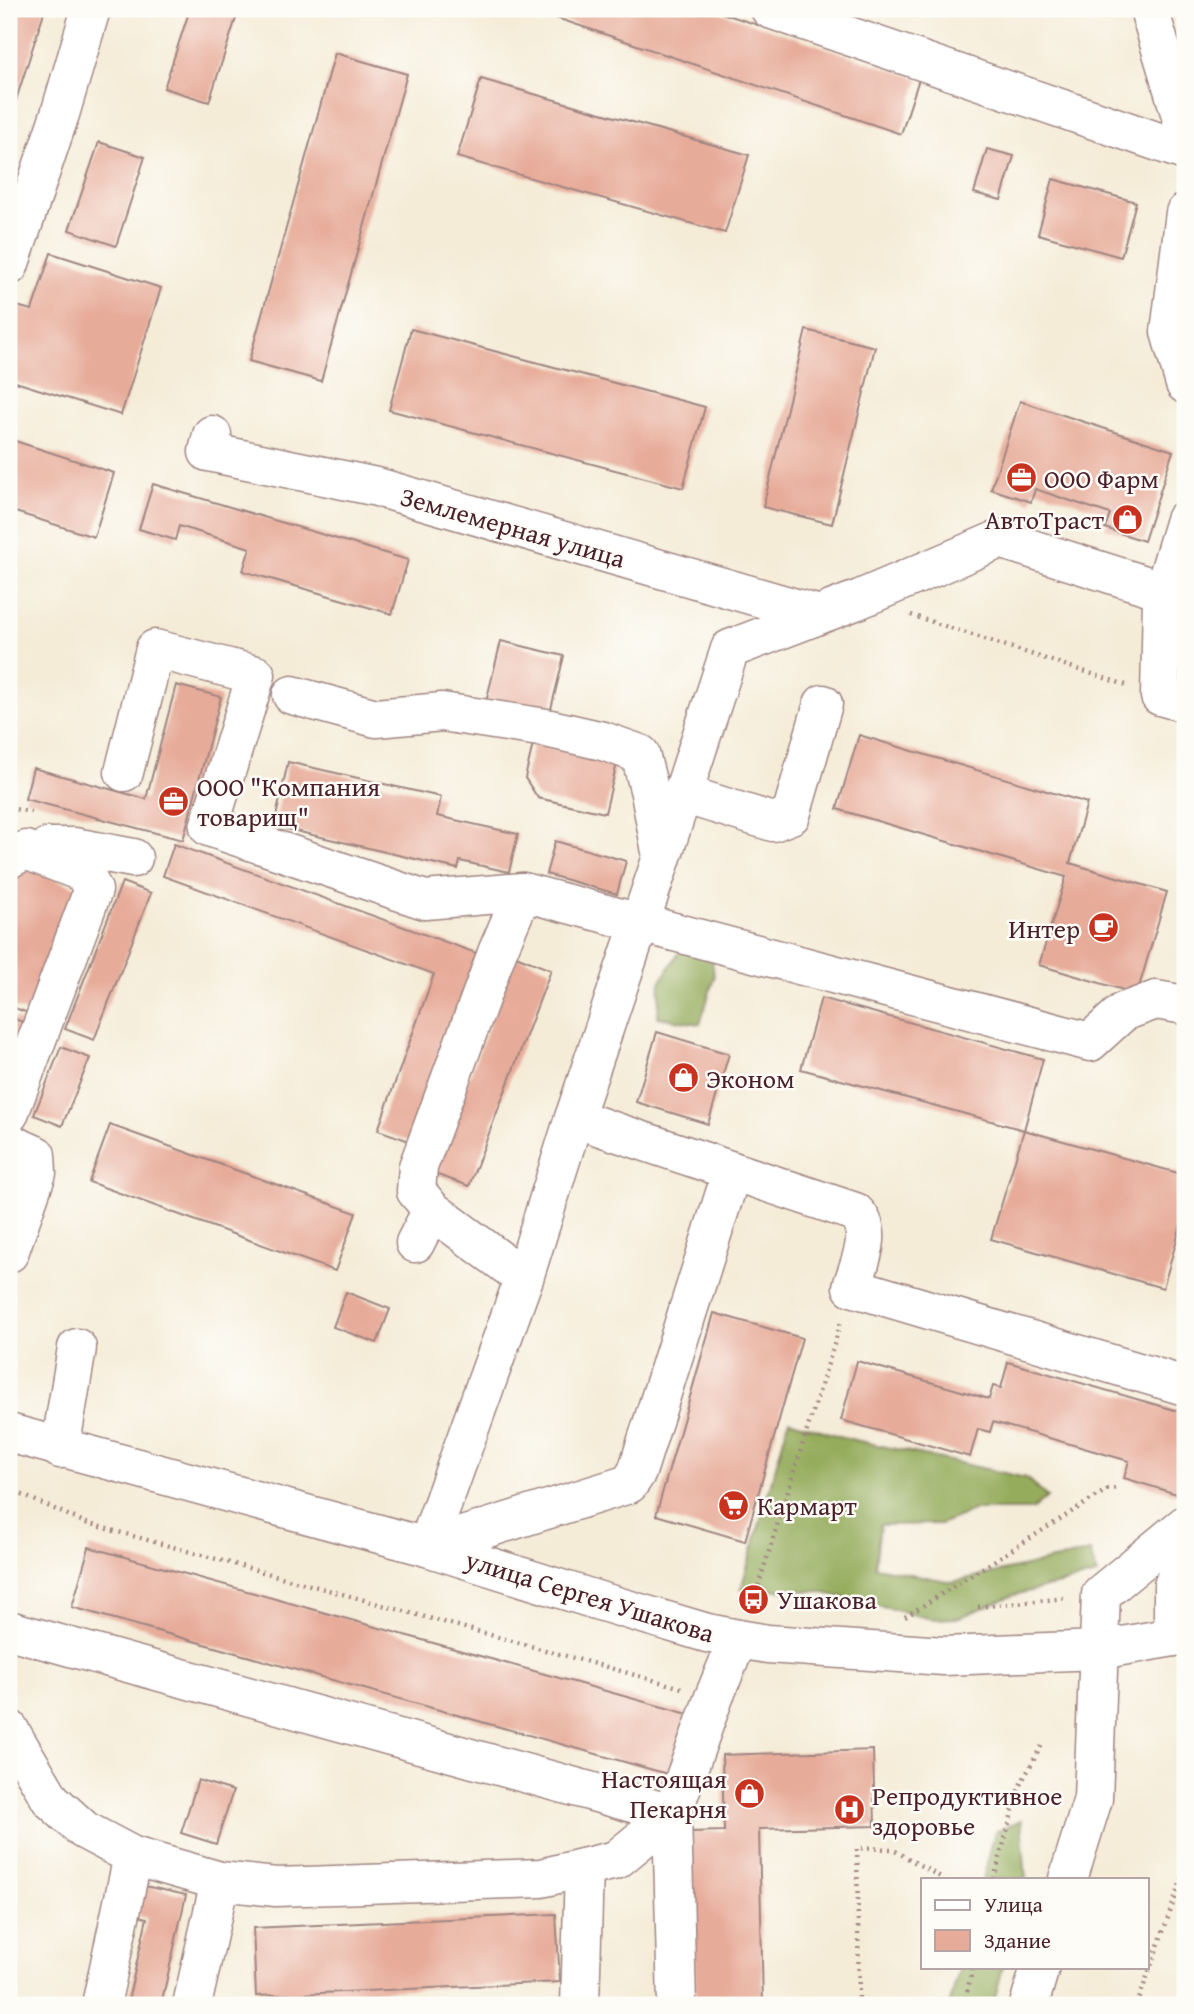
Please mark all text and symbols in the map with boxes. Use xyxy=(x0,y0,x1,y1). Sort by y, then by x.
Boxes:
place label: ООО Фарм xyxy=(1044,459,1159,498)
office icon: ООО Фарм xyxy=(1004,461,1038,495)
street label: Землемерная улица xyxy=(396,476,631,578)
place label: АвтоТраст xyxy=(985,500,1104,539)
shop icon: АвтоТраст xyxy=(1110,502,1144,536)
place label: ООО "Компания товарищ" xyxy=(197,767,380,836)
office icon: ООО "Компания товарищ" xyxy=(157,784,191,818)
place label: Интер xyxy=(1009,909,1080,948)
cafe icon: Интер xyxy=(1086,911,1120,945)
place label: Эконом xyxy=(706,1059,795,1098)
shop icon: Эконом xyxy=(666,1061,700,1095)
place label: Кармарт xyxy=(757,1486,857,1525)
supermarket icon: Кармарт xyxy=(717,1488,751,1522)
street label: улица Сергея Ушакова xyxy=(460,1539,720,1653)
place label: Ушакова xyxy=(777,1580,877,1619)
bus stop icon: Ушакова xyxy=(737,1582,771,1616)
place label: Настоящая Пекарня xyxy=(601,1759,727,1828)
shop icon: Настоящая Пекарня xyxy=(733,1776,767,1810)
place label: Репродуктивное здоровье xyxy=(872,1776,1062,1845)
hospital icon: Репродуктивное здоровье xyxy=(832,1793,866,1827)
legend xyxy=(921,1878,1148,1968)
text: Улица xyxy=(984,1889,1043,1920)
text: Здание xyxy=(984,1925,1051,1956)

